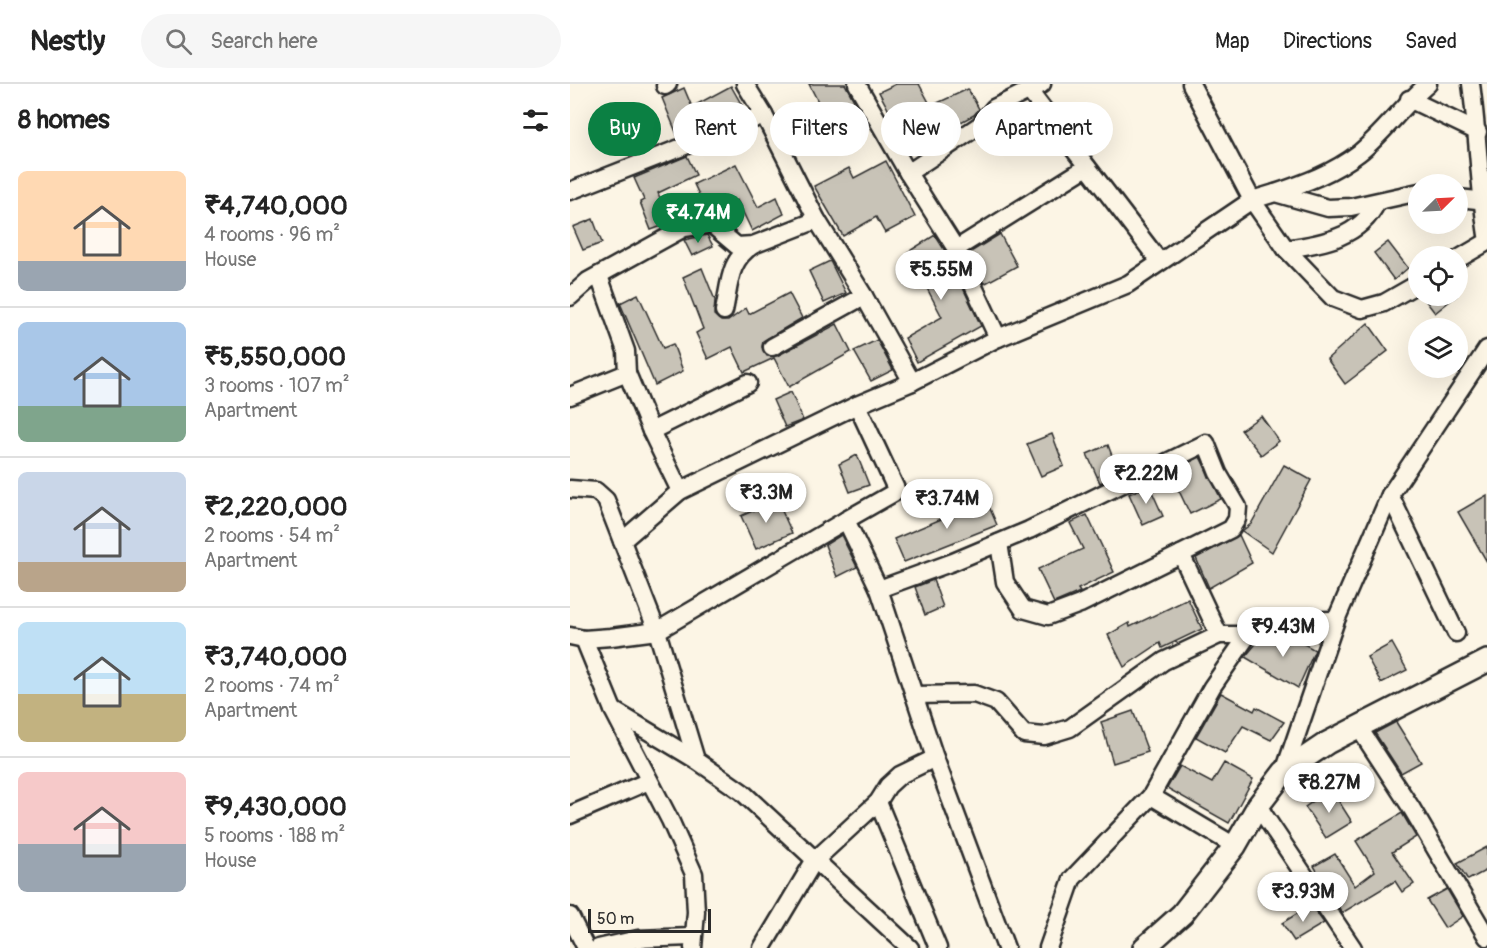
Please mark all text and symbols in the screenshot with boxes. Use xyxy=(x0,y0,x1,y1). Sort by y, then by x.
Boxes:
search box xyxy=(141,14,561,68)
text: Nestly xyxy=(30,24,105,59)
icon: search xyxy=(162,25,195,58)
text: Search here xyxy=(210,27,318,55)
text: Map xyxy=(1215,28,1250,55)
text: Directions xyxy=(1283,28,1372,55)
text: Saved xyxy=(1405,28,1457,55)
chip: Buy xyxy=(588,102,661,156)
chip: Rent xyxy=(673,102,758,156)
chip: Filters xyxy=(770,102,869,156)
chip: New xyxy=(881,102,961,156)
chip: Apartment xyxy=(973,102,1113,156)
text: 8 homes xyxy=(18,104,110,136)
icon: filters xyxy=(519,104,552,137)
north arrow xyxy=(1408,174,1468,234)
map controls xyxy=(1408,174,1468,378)
text: ₹4,740,000 xyxy=(204,190,348,222)
pin: ₹4.74M xyxy=(649,193,747,244)
icon: home xyxy=(66,195,138,267)
text: ₹4.74M xyxy=(666,200,730,225)
text: 4 rooms · 96 m² xyxy=(204,222,340,247)
button: locate xyxy=(1408,246,1468,306)
text: House xyxy=(204,247,256,272)
pin: ₹5.55M xyxy=(892,250,990,301)
text: ₹5.55M xyxy=(909,257,973,282)
button: layers xyxy=(1408,318,1468,378)
text: ₹5,550,000 xyxy=(204,341,346,373)
icon: home xyxy=(66,346,138,418)
text: 3 rooms · 107 m² xyxy=(204,373,350,398)
text: Apartment xyxy=(204,398,297,423)
pin: ₹2.22M xyxy=(1097,454,1195,505)
text: ₹2.22M xyxy=(1114,461,1178,486)
pin: ₹3.3M xyxy=(724,473,808,524)
pin: ₹3.74M xyxy=(898,479,996,530)
text: ₹3.3M xyxy=(739,480,793,505)
text: ₹3.74M xyxy=(915,486,979,511)
text: ₹2,220,000 xyxy=(204,491,347,523)
icon: home xyxy=(66,496,138,568)
text: 2 rooms · 54 m² xyxy=(204,523,340,548)
text: Apartment xyxy=(204,548,297,573)
pin: ₹9.43M xyxy=(1234,607,1332,658)
text: ₹9.43M xyxy=(1251,614,1315,639)
text: ₹3,740,000 xyxy=(204,641,347,673)
icon: home xyxy=(66,646,138,718)
text: 2 rooms · 74 m² xyxy=(204,673,340,698)
text: Apartment xyxy=(204,698,297,723)
pin: ₹8.27M xyxy=(1280,763,1378,814)
text: ₹8.27M xyxy=(1298,770,1360,795)
text: ₹9,430,000 xyxy=(204,791,347,823)
icon: home xyxy=(66,796,138,868)
text: 5 rooms · 188 m² xyxy=(204,823,345,848)
text: House xyxy=(204,848,256,873)
pin: ₹3.93M xyxy=(1254,872,1352,923)
text: ₹3.93M xyxy=(1271,879,1335,904)
scale bar xyxy=(588,906,711,934)
text: 50 m xyxy=(597,909,634,929)

